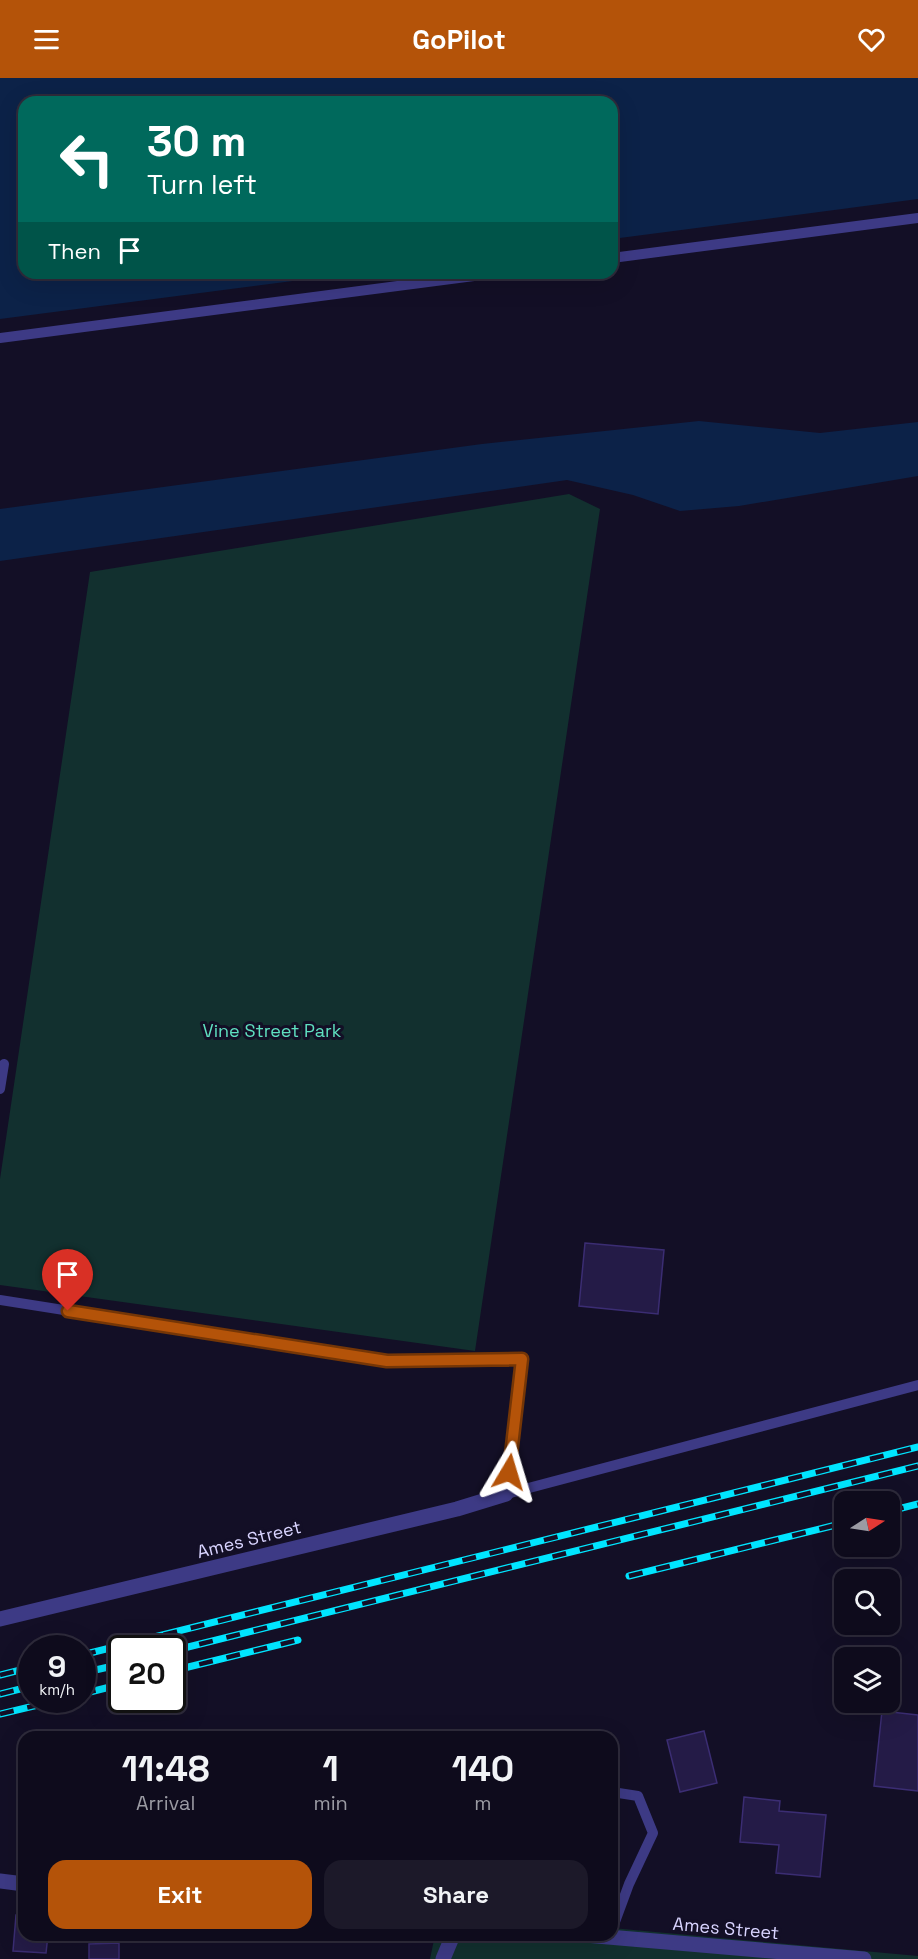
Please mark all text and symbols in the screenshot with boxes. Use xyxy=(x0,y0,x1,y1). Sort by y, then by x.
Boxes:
text: GoPilot xyxy=(412,22,506,57)
icon: menu xyxy=(30,23,63,56)
icon: heart xyxy=(855,23,888,56)
text: 30 m xyxy=(147,115,246,168)
icon: left xyxy=(48,120,126,198)
text: Turn left xyxy=(147,167,257,202)
icon: arrive xyxy=(113,234,146,267)
text: Then xyxy=(48,237,101,265)
park label: Vine Street Park xyxy=(203,1019,342,1042)
pin xyxy=(42,1249,93,1311)
icon: arrive xyxy=(51,1258,84,1291)
position arrow xyxy=(477,1440,541,1504)
north arrow xyxy=(834,1491,900,1557)
map controls xyxy=(834,1491,900,1713)
street label: Ames Street xyxy=(195,1515,303,1563)
button: search xyxy=(834,1569,900,1635)
speed limit sign: 20 xyxy=(108,1635,186,1713)
text: 9 xyxy=(48,1647,66,1686)
button: layers xyxy=(834,1647,900,1713)
text: km/h xyxy=(39,1680,75,1699)
text: 11:48 xyxy=(122,1746,210,1792)
text: 1 xyxy=(322,1746,339,1792)
text: 140 xyxy=(452,1746,514,1792)
text: Arrival xyxy=(136,1790,195,1816)
text: min xyxy=(313,1790,348,1816)
text: m xyxy=(474,1790,491,1816)
button: Exit xyxy=(48,1860,312,1929)
button: Share xyxy=(324,1860,588,1929)
street label: Ames Street xyxy=(672,1912,780,1944)

